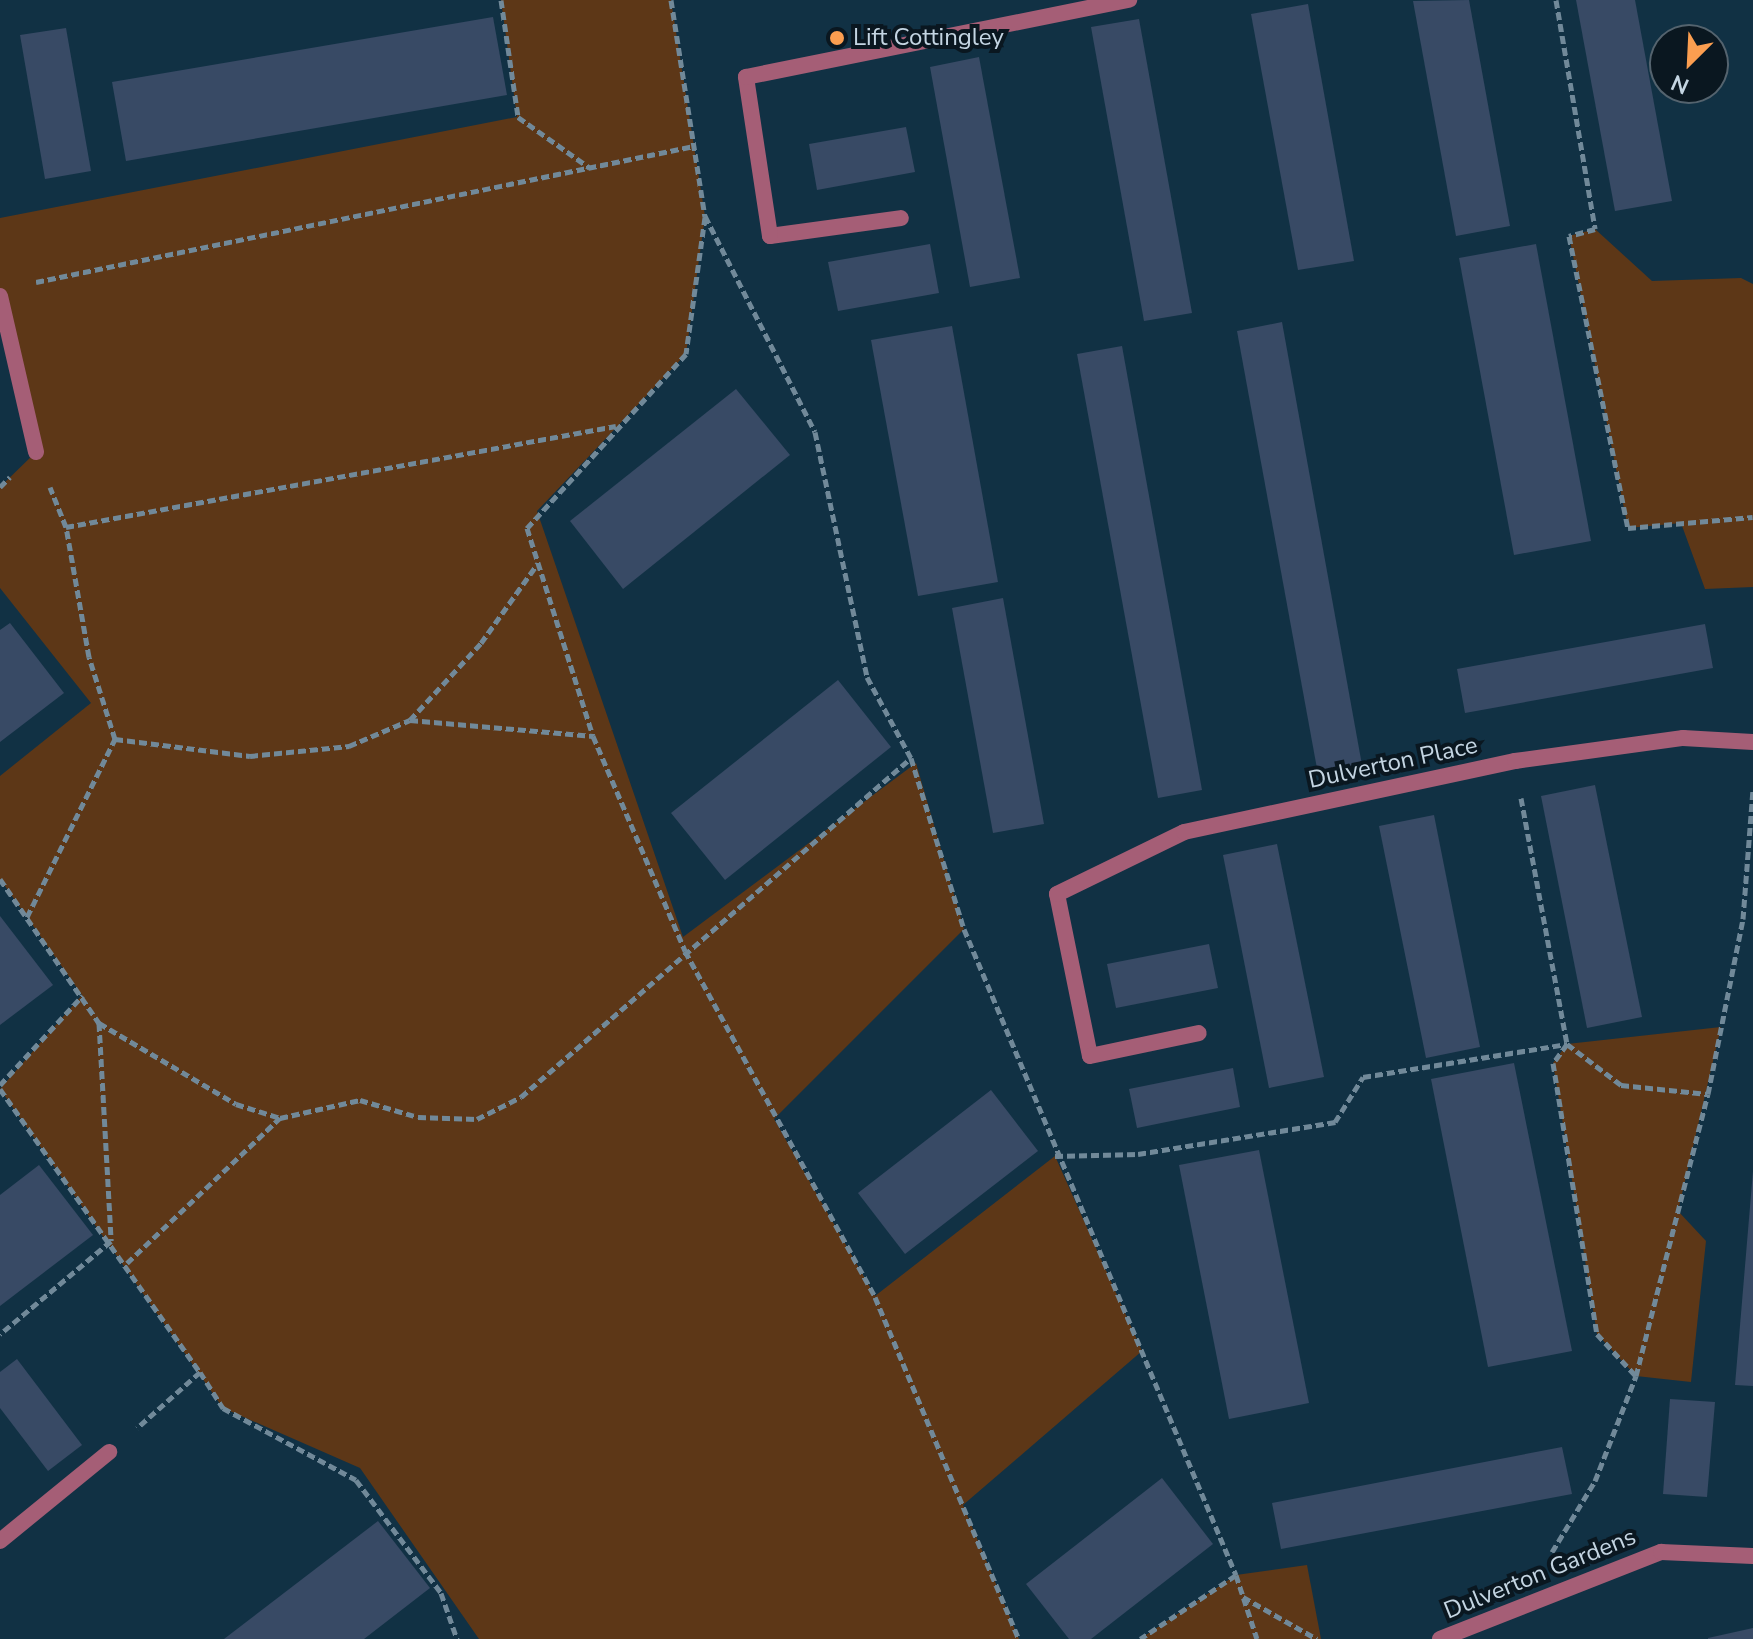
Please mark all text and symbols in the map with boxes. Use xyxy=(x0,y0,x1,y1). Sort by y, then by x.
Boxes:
place label: Lift Cottingley xyxy=(853,24,1004,52)
north arrow xyxy=(1649,24,1729,104)
marker: Lift Cottingley xyxy=(828,29,846,47)
text: N xyxy=(1666,67,1694,101)
street label: Dulverton Place xyxy=(1306,731,1480,795)
street label: Dulverton Gardens xyxy=(1440,1522,1640,1626)

